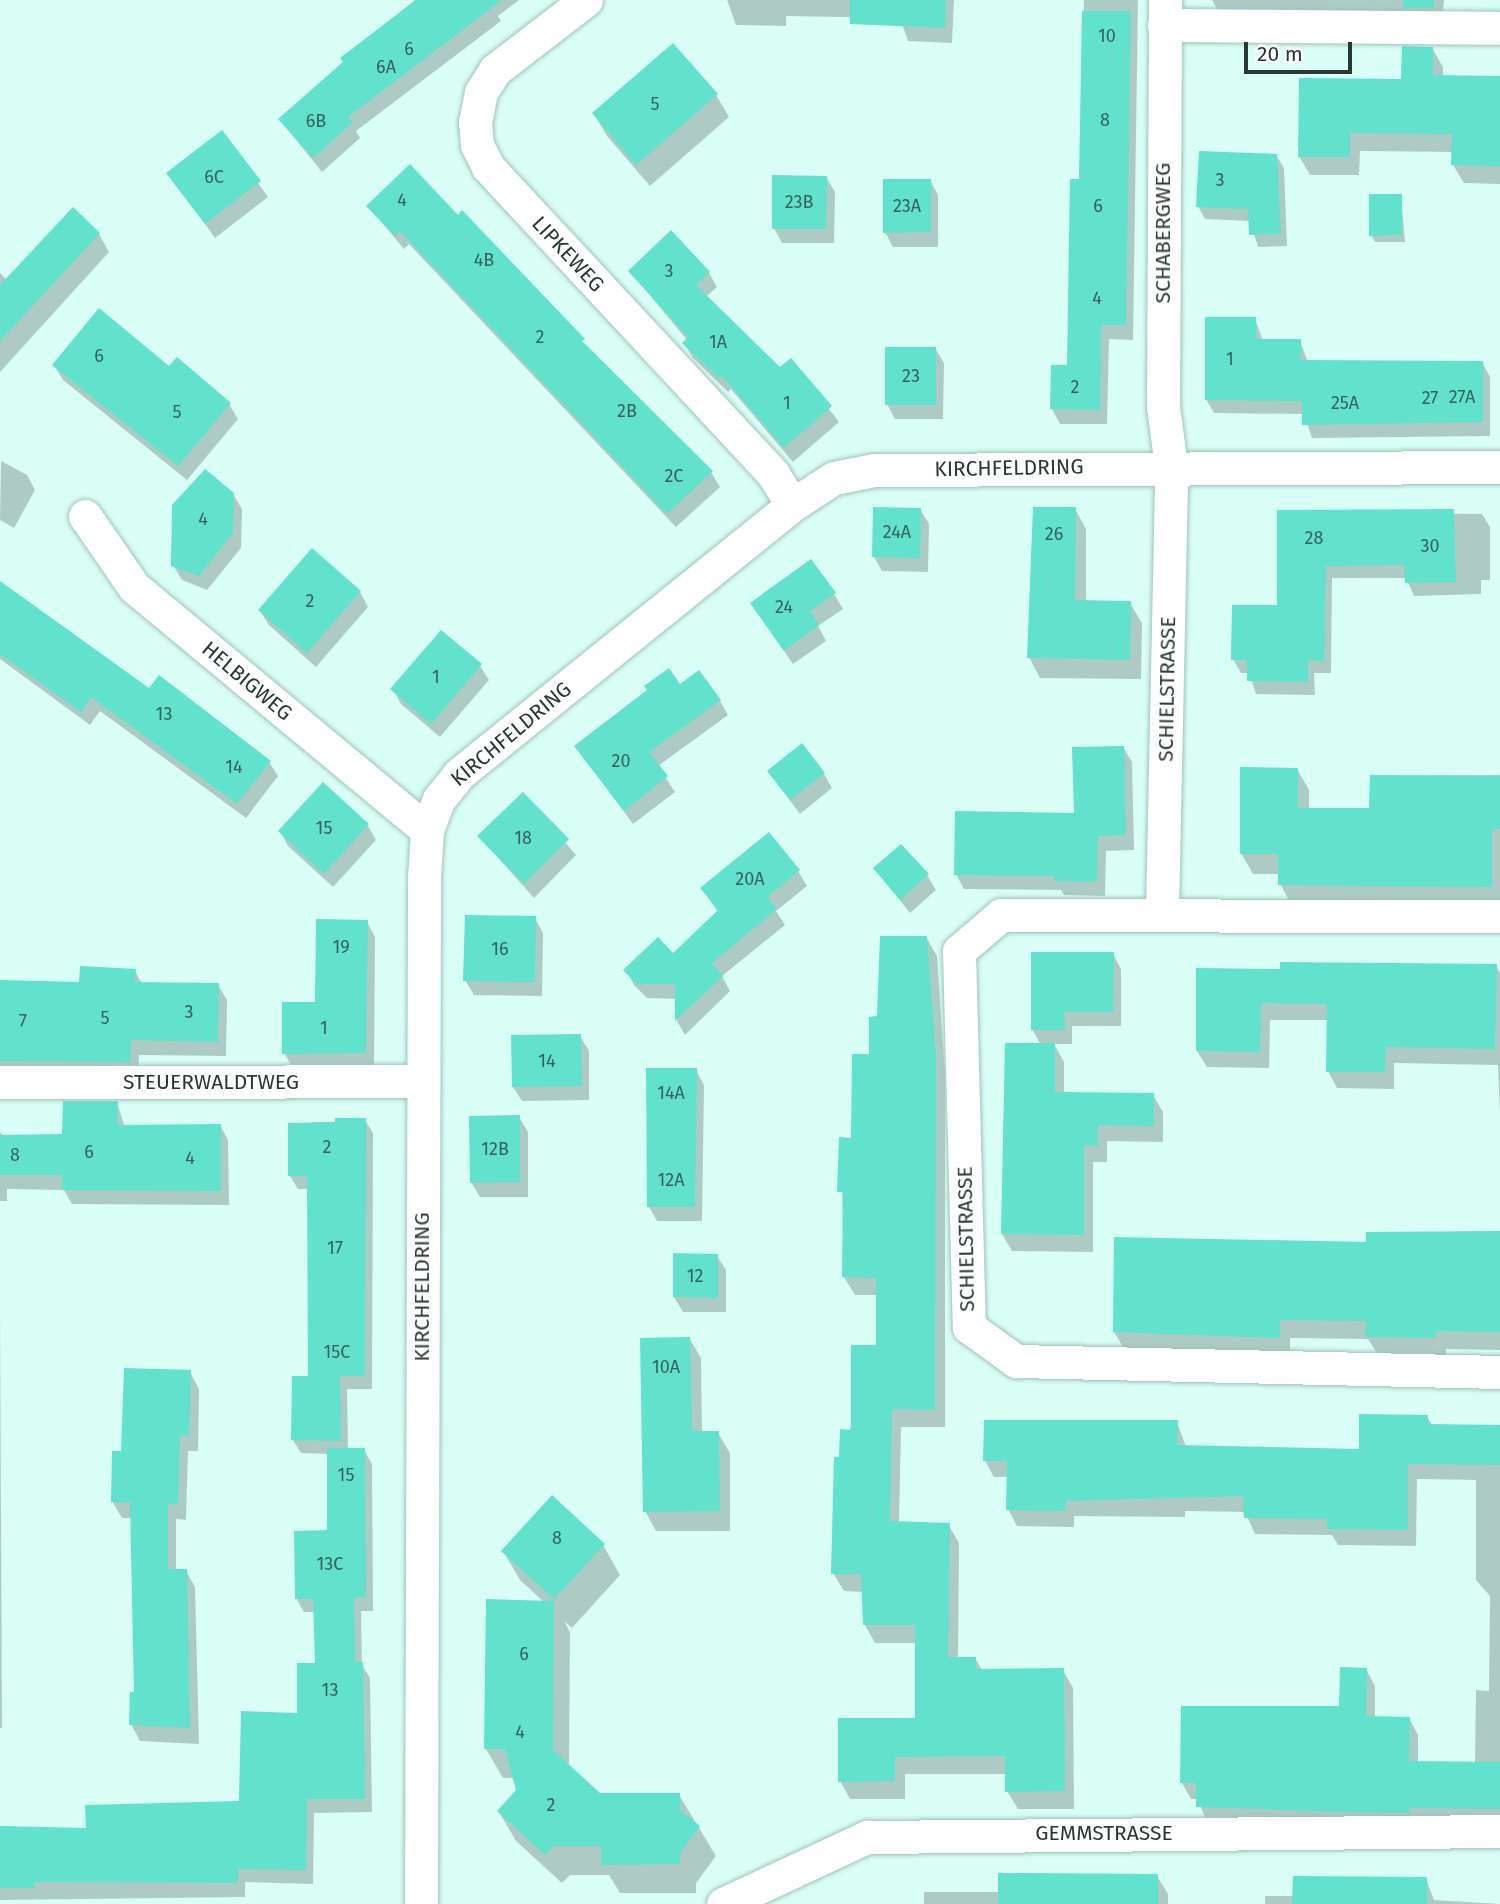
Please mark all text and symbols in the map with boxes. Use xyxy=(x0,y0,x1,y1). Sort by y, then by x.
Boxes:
house number: 10 xyxy=(1098,25,1116,47)
scale bar xyxy=(1248,28,1356,72)
house number: 6 xyxy=(404,38,414,60)
text: 20 m xyxy=(1257,41,1303,67)
house number: 6A xyxy=(376,56,396,78)
house number: 5 xyxy=(650,93,660,115)
house number: 8 xyxy=(1100,109,1110,131)
house number: 6B xyxy=(306,110,326,132)
street label: SCHABERGWEG xyxy=(1150,163,1176,303)
house number: 6C xyxy=(204,166,224,188)
house number: 3 xyxy=(1216,169,1224,191)
house number: 4 xyxy=(397,189,407,211)
house number: 23B xyxy=(785,191,813,213)
house number: 23A xyxy=(893,195,921,217)
house number: 6 xyxy=(1093,195,1103,217)
street label: LIPKEWEG xyxy=(527,211,609,297)
house number: 4B xyxy=(474,249,494,271)
house number: 3 xyxy=(665,260,673,282)
house number: 4 xyxy=(1092,287,1102,309)
house number: 2 xyxy=(536,326,544,348)
house number: 1A xyxy=(709,331,727,353)
house number: 6 xyxy=(94,345,104,367)
house number: 1 xyxy=(1226,348,1234,370)
house number: 23 xyxy=(902,365,920,387)
house number: 2 xyxy=(1071,376,1079,398)
house number: 27A xyxy=(1449,386,1475,408)
house number: 27 xyxy=(1422,387,1438,409)
house number: 1 xyxy=(783,392,791,414)
house number: 25A xyxy=(1331,392,1359,414)
house number: 2B xyxy=(617,400,637,422)
house number: 5 xyxy=(172,401,182,423)
street label: KIRCHFELDRING xyxy=(934,454,1084,482)
house number: 2C xyxy=(665,465,683,487)
house number: 4 xyxy=(198,508,208,530)
house number: 24A xyxy=(883,521,911,543)
house number: 26 xyxy=(1045,523,1063,545)
house number: 28 xyxy=(1305,527,1323,549)
house number: 30 xyxy=(1420,535,1440,557)
house number: 2 xyxy=(306,590,314,612)
house number: 24 xyxy=(775,596,793,618)
street label: SCHIELSTRASSE xyxy=(1153,616,1181,762)
street label: HELBIGWEG xyxy=(197,636,297,726)
house number: 1 xyxy=(432,666,440,688)
street label: KIRCHFELDRING xyxy=(446,676,576,792)
house number: 13 xyxy=(156,703,172,725)
house number: 20 xyxy=(612,750,630,772)
house number: 14 xyxy=(225,756,243,778)
house number: 15 xyxy=(316,817,332,839)
house number: 18 xyxy=(514,827,532,849)
house number: 20A xyxy=(735,868,765,890)
house number: 19 xyxy=(332,936,350,958)
house number: 16 xyxy=(491,938,509,960)
house number: 3 xyxy=(185,1001,193,1023)
house number: 5 xyxy=(100,1007,110,1029)
house number: 7 xyxy=(19,1010,27,1032)
house number: 1 xyxy=(320,1017,328,1039)
house number: 14 xyxy=(538,1050,556,1072)
street label: STEUERWALDTWEG xyxy=(123,1069,299,1095)
house number: 14A xyxy=(657,1082,685,1104)
house number: 2 xyxy=(323,1136,331,1158)
house number: 12B xyxy=(481,1138,509,1160)
house number: 6 xyxy=(84,1141,94,1163)
house number: 8 xyxy=(10,1144,20,1166)
house number: 4 xyxy=(185,1147,195,1169)
street label: SCHIELSTRASSE xyxy=(952,1166,980,1312)
house number: 12A xyxy=(657,1169,685,1191)
street label: KIRCHFELDRING xyxy=(409,1212,435,1362)
house number: 17 xyxy=(327,1237,343,1259)
house number: 12 xyxy=(687,1265,703,1287)
house number: 15C xyxy=(324,1341,350,1363)
house number: 10A xyxy=(652,1356,680,1378)
house number: 15 xyxy=(338,1464,354,1486)
house number: 8 xyxy=(552,1527,562,1549)
house number: 13C xyxy=(317,1553,343,1575)
house number: 6 xyxy=(519,1643,529,1665)
house number: 13 xyxy=(322,1679,338,1701)
house number: 4 xyxy=(515,1721,525,1743)
house number: 2 xyxy=(547,1794,555,1816)
street label: GEMMSTRASSE xyxy=(1035,1820,1173,1846)

